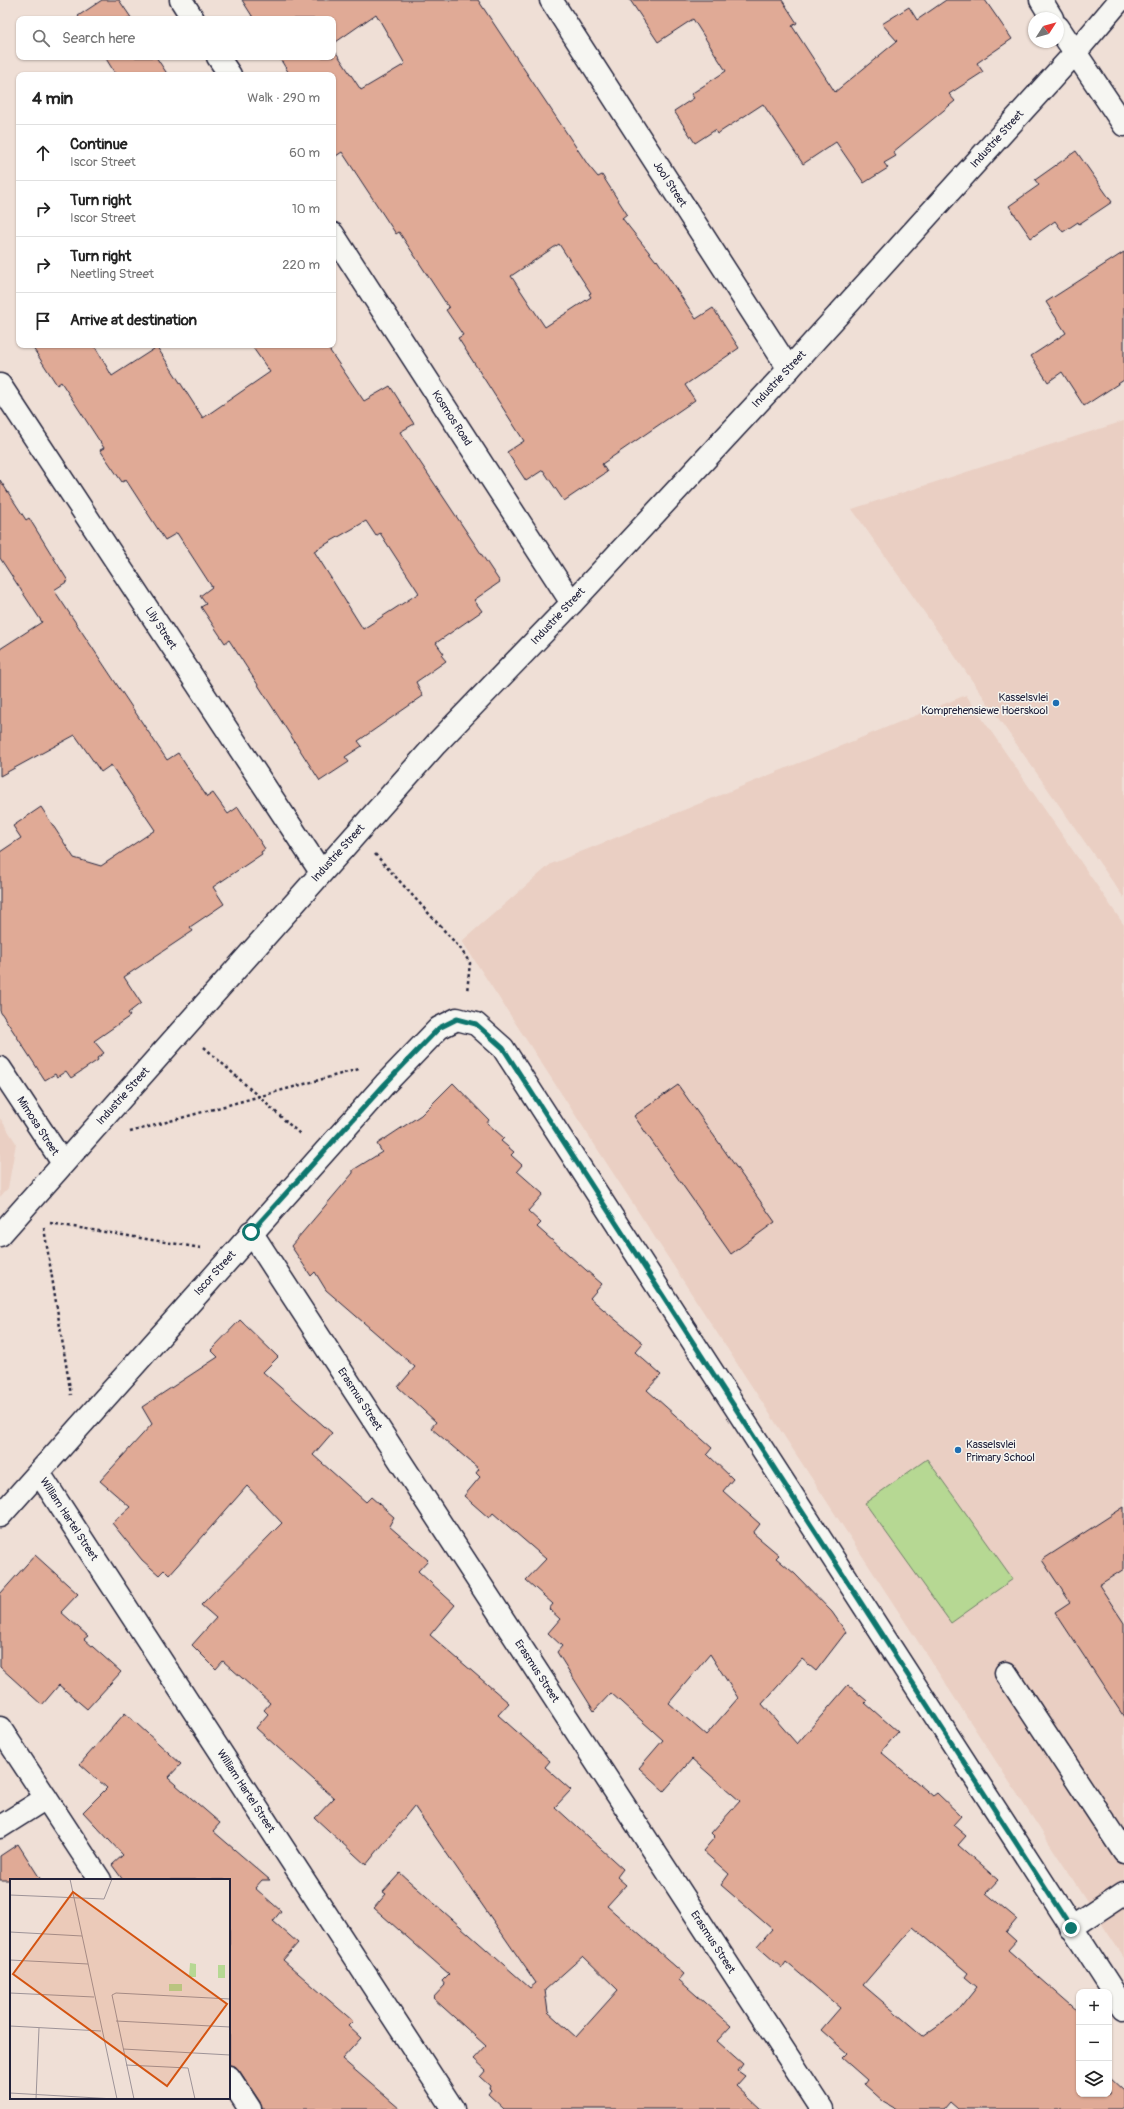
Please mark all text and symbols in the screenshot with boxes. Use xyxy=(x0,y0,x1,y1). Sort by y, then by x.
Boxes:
north arrow xyxy=(1028,12,1064,48)
search box xyxy=(16,16,336,60)
icon: search xyxy=(30,27,52,49)
text: Search here xyxy=(62,29,135,48)
text: 4 min xyxy=(32,88,73,109)
text: Walk · 290 m xyxy=(247,90,320,106)
street label: Industrie Street xyxy=(968,107,1027,171)
text: Continue xyxy=(70,135,128,154)
icon: ahead xyxy=(32,142,54,164)
text: 60 m xyxy=(289,145,320,161)
text: Iscor Street xyxy=(70,154,136,170)
street label: Jool Street xyxy=(650,159,690,210)
text: Turn right xyxy=(70,191,131,210)
icon: right xyxy=(32,198,54,220)
text: 10 m xyxy=(292,201,320,217)
text: Iscor Street xyxy=(70,210,136,226)
text: Turn right xyxy=(70,247,131,266)
icon: right xyxy=(32,254,54,276)
text: 220 m xyxy=(282,257,320,273)
text: Neetling Street xyxy=(70,266,154,282)
icon: arrive xyxy=(32,310,54,332)
text: Arrive at destination xyxy=(70,311,197,330)
street label: Industrie Street xyxy=(749,347,809,410)
street label: Kosmos Road xyxy=(429,388,475,448)
street label: Industrie Street xyxy=(528,584,588,647)
street label: Lily Street xyxy=(143,604,180,652)
place label: Kasselsvlei Komprehensiewe Hoërskool xyxy=(921,691,1048,717)
marker: Kasselsvlei Komprehensiewe Hoërskool xyxy=(1051,698,1061,708)
street label: Industrie Street xyxy=(309,821,368,885)
street label: Industrie Street xyxy=(94,1064,153,1128)
street label: Mimosa Street xyxy=(14,1094,62,1158)
route start xyxy=(242,1223,260,1241)
street label: Iscor Street xyxy=(192,1248,239,1298)
street label: Erasmus Street xyxy=(335,1365,385,1433)
place label: Kasselsvlei Primary School xyxy=(966,1438,1035,1464)
marker: Kasselsvlei Primary School xyxy=(953,1445,963,1455)
street label: William Hartel Street xyxy=(37,1475,101,1563)
street label: Erasmus Street xyxy=(512,1637,562,1705)
street label: William Hartel Street xyxy=(214,1747,278,1835)
inset map xyxy=(10,1879,230,2099)
street label: Erasmus Street xyxy=(688,1908,738,1976)
route end xyxy=(1062,1919,1080,1937)
map controls xyxy=(1076,1989,1112,2097)
button: + xyxy=(1076,1989,1112,2025)
button: − xyxy=(1076,2025,1112,2061)
button: layers xyxy=(1076,2061,1112,2097)

